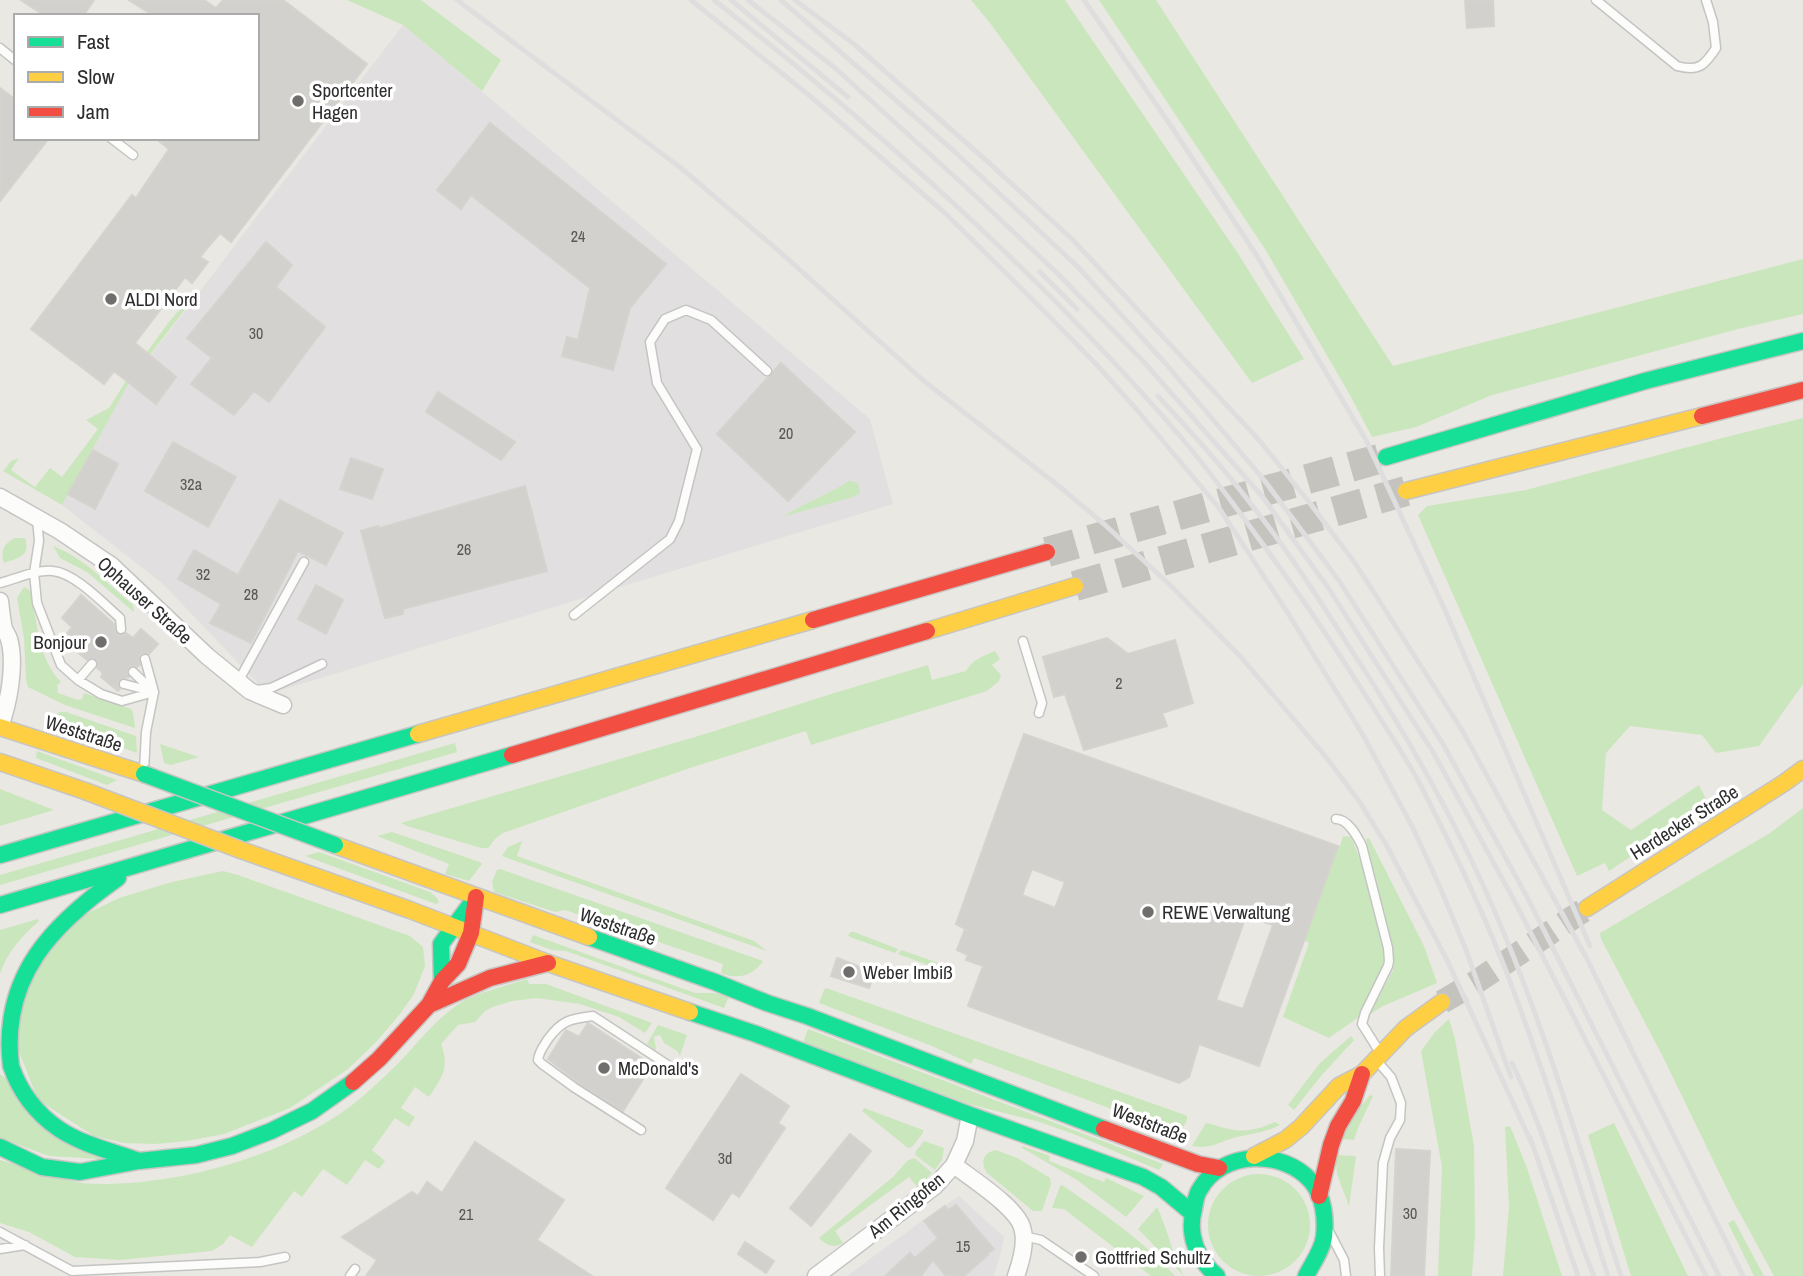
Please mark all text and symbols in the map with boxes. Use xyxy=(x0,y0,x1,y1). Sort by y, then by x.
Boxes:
legend xyxy=(14,14,259,140)
text: Fast xyxy=(77,27,110,56)
text: Slow xyxy=(77,62,115,91)
place label: Sportcenter Hagen xyxy=(312,77,393,125)
marker: Sportcenter Hagen xyxy=(290,93,306,109)
text: Jam xyxy=(77,97,110,126)
house number: 24 xyxy=(571,225,585,247)
place label: ALDI Nord xyxy=(124,286,198,312)
marker: ALDI Nord xyxy=(103,291,119,307)
house number: 30 xyxy=(249,322,263,344)
house number: 20 xyxy=(779,422,793,444)
house number: 32a xyxy=(180,473,203,495)
house number: 26 xyxy=(457,538,471,560)
street label: Ophauser Straße xyxy=(92,550,198,650)
house number: 32 xyxy=(196,563,210,585)
house number: 28 xyxy=(244,583,258,605)
place label: Bonjour xyxy=(33,629,88,655)
marker: Bonjour xyxy=(93,634,109,650)
house number: 2 xyxy=(1115,672,1123,694)
street label: Weststraße xyxy=(42,708,126,758)
street label: Herdecker Straße xyxy=(1625,778,1743,866)
place label: REWE Verwaltung xyxy=(1162,899,1290,925)
street label: Weststraße xyxy=(576,901,660,951)
marker: REWE Verwaltung xyxy=(1140,904,1156,920)
place label: Weber Imbiß xyxy=(863,959,953,985)
marker: Weber Imbiß xyxy=(841,964,857,980)
place label: McDonald's xyxy=(618,1055,699,1081)
marker: McDonald's xyxy=(596,1060,612,1076)
street label: Weststraße xyxy=(1108,1097,1192,1149)
house number: 3d xyxy=(718,1147,732,1169)
street label: Am Ringofen xyxy=(862,1166,950,1244)
house number: 30 xyxy=(1403,1202,1417,1224)
house number: 21 xyxy=(459,1203,474,1225)
house number: 15 xyxy=(956,1235,970,1257)
place label: Gottfried Schultz xyxy=(1095,1244,1211,1270)
marker: Gottfried Schultz xyxy=(1073,1249,1089,1265)

